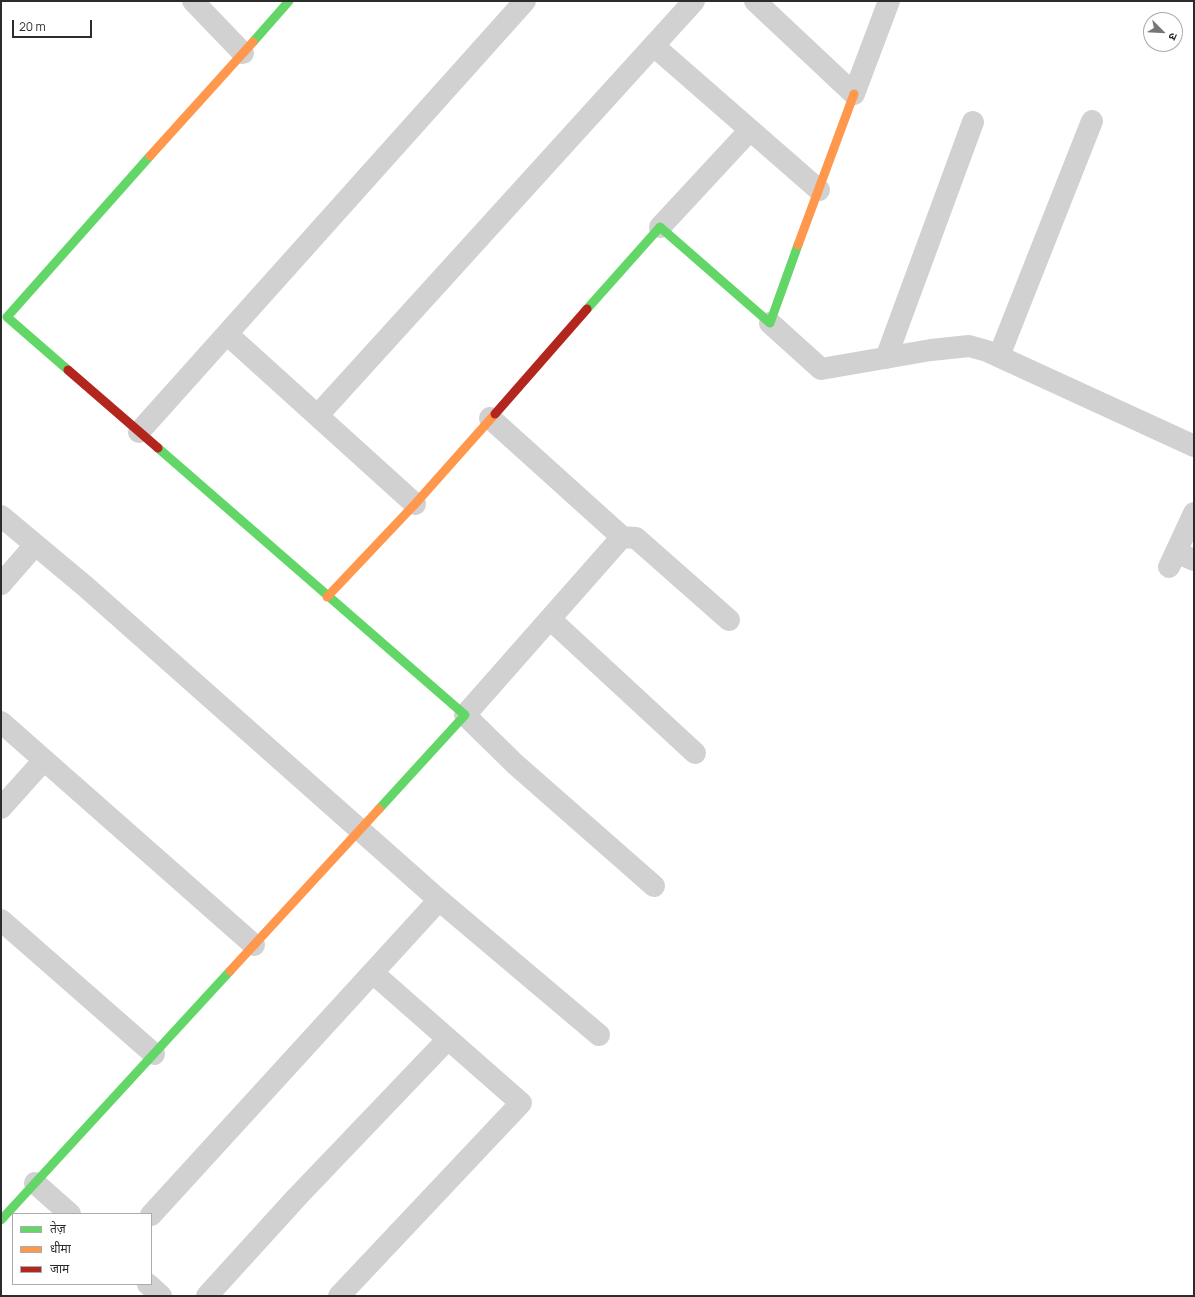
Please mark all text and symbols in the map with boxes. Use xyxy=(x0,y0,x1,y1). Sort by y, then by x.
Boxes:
scale bar xyxy=(14,12,94,38)
north arrow xyxy=(1143,12,1183,52)
text: 20 m xyxy=(19,18,46,35)
text: उ xyxy=(1165,31,1182,43)
legend xyxy=(12,1213,152,1285)
text: तेज़ xyxy=(50,1220,66,1237)
text: धीमा xyxy=(50,1240,71,1257)
text: जाम xyxy=(50,1260,69,1277)

